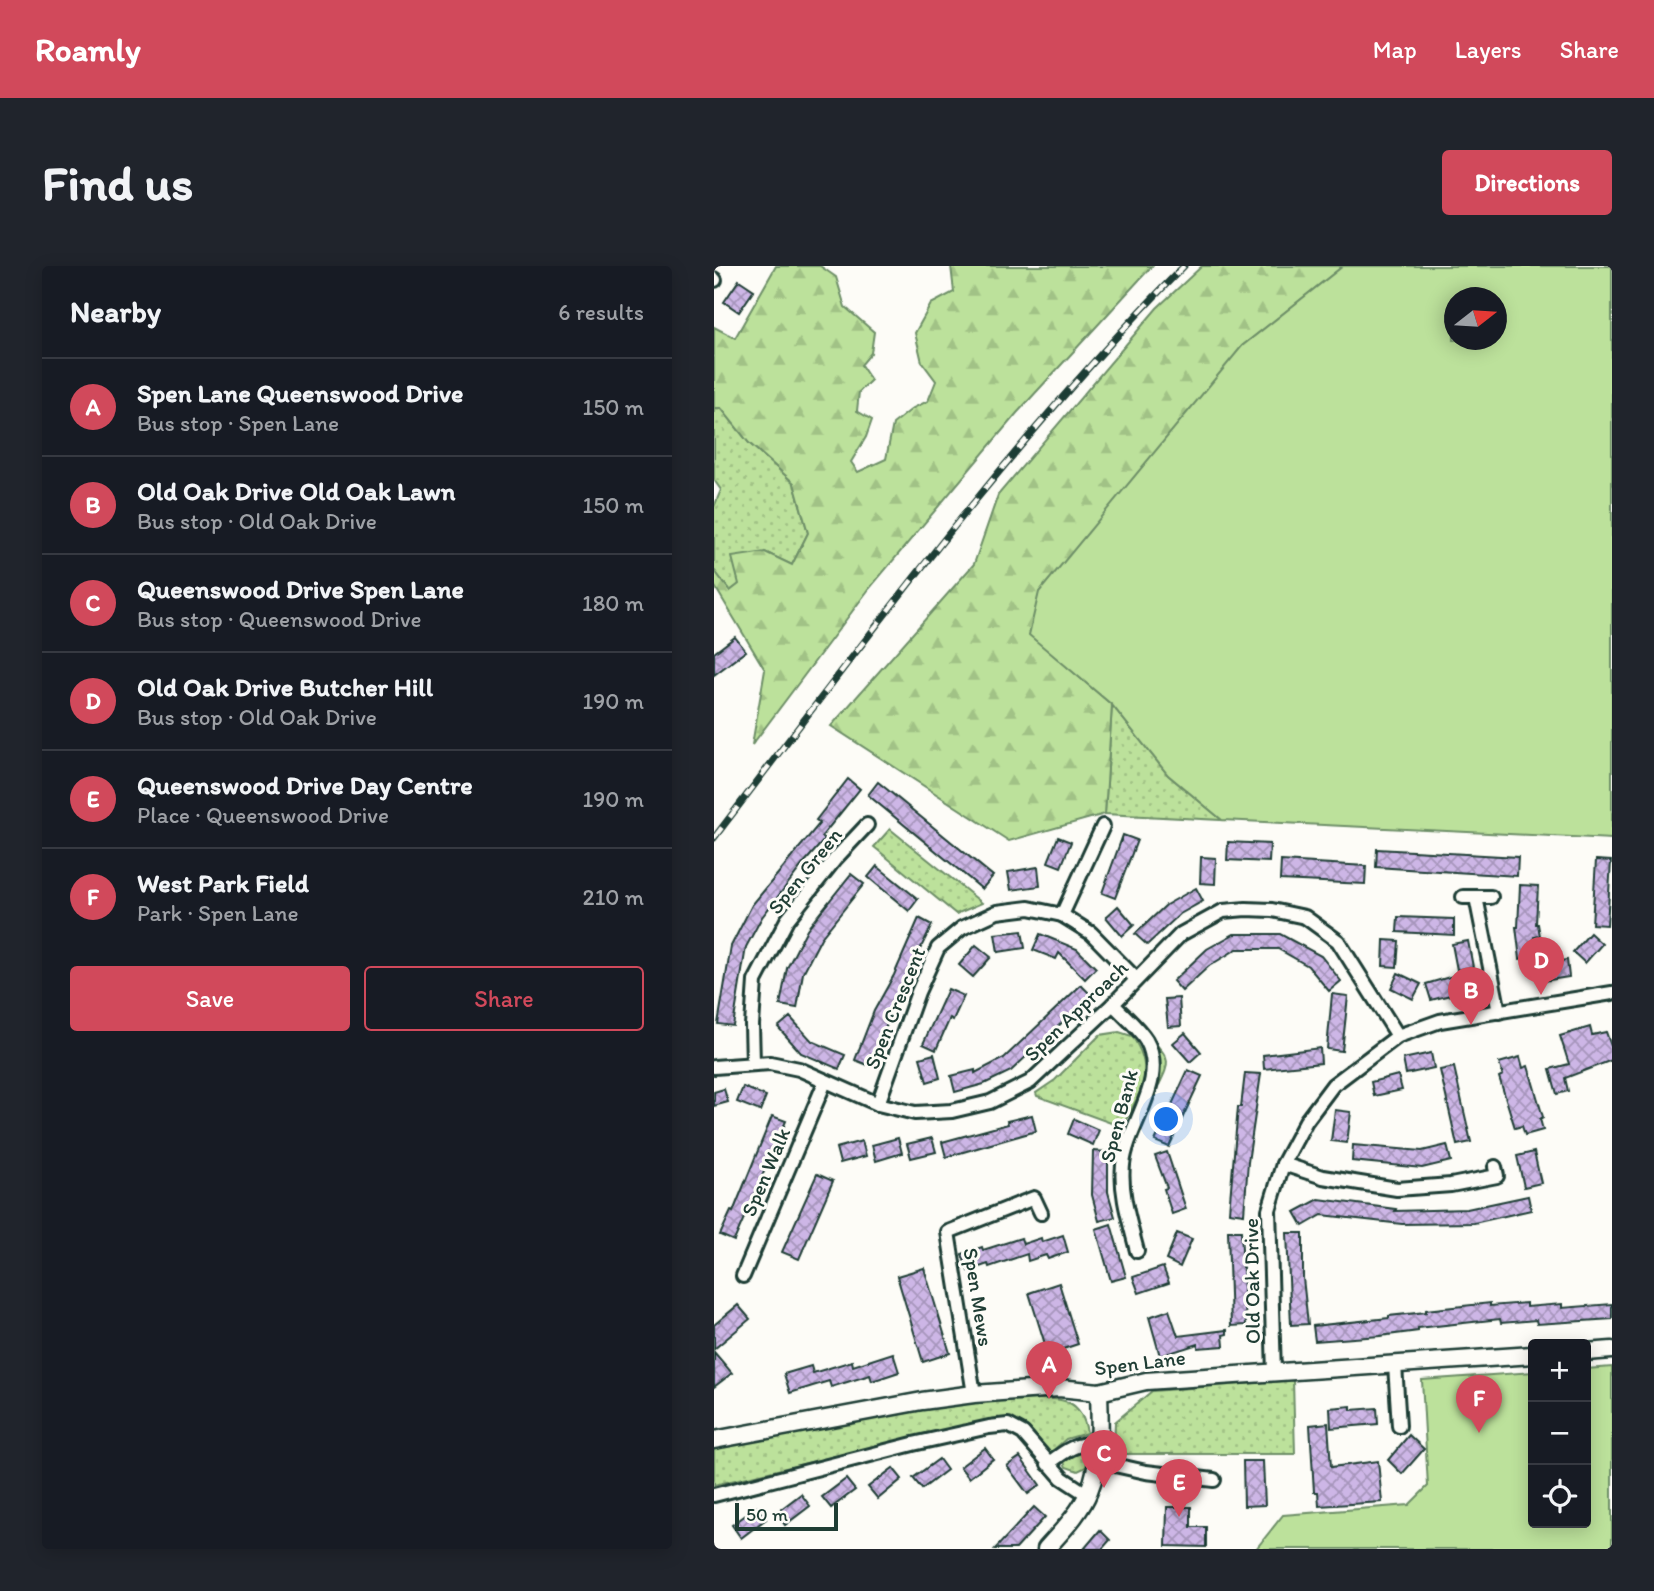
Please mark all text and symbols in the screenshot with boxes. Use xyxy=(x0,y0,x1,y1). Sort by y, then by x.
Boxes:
text: Roamly xyxy=(35,30,141,69)
text: Map xyxy=(1373,35,1417,64)
text: Layers xyxy=(1455,35,1522,64)
text: Share xyxy=(1560,35,1619,64)
button: Directions xyxy=(1442,150,1612,215)
text: Find us xyxy=(42,153,193,212)
north arrow xyxy=(1444,287,1507,350)
text: Nearby xyxy=(70,293,161,330)
text: 6 results xyxy=(558,298,644,326)
text: Spen Lane Queenswood Drive xyxy=(137,377,463,409)
text: A xyxy=(86,393,100,421)
text: 150 m xyxy=(583,393,644,421)
text: Bus stop · Spen Lane xyxy=(137,409,339,437)
text: Old Oak Drive Old Oak Lawn xyxy=(137,475,455,507)
text: B xyxy=(86,491,100,519)
text: 150 m xyxy=(583,491,644,519)
text: Bus stop · Old Oak Drive xyxy=(137,507,377,535)
text: Queenswood Drive Spen Lane xyxy=(137,573,464,605)
text: C xyxy=(86,589,100,617)
text: 180 m xyxy=(582,589,644,617)
text: Bus stop · Queenswood Drive xyxy=(137,605,422,633)
text: Old Oak Drive Butcher Hill xyxy=(137,671,433,703)
text: D xyxy=(85,687,101,715)
text: 190 m xyxy=(583,687,644,715)
text: Bus stop · Old Oak Drive xyxy=(137,703,377,731)
text: Queenswood Drive Day Centre xyxy=(137,769,473,801)
text: E xyxy=(87,785,99,813)
text: 190 m xyxy=(583,785,644,813)
text: Place · Queenswood Drive xyxy=(137,801,389,829)
street label: Spen Green xyxy=(762,822,847,919)
text: West Park Field xyxy=(137,867,309,899)
text: F xyxy=(87,883,99,911)
text: 210 m xyxy=(583,883,644,911)
text: Park · Spen Lane xyxy=(137,899,299,927)
pin: D xyxy=(1518,937,1564,995)
street label: Spen Crescent xyxy=(859,943,930,1073)
street label: Spen Approach xyxy=(1019,954,1133,1066)
button: Save xyxy=(70,966,350,1031)
button: Share xyxy=(364,966,644,1031)
pin: B xyxy=(1448,967,1494,1025)
street label: Spen Bank xyxy=(1094,1067,1143,1165)
your location xyxy=(1149,1102,1183,1136)
street label: Spen Walk xyxy=(736,1124,795,1220)
street label: Old Oak Drive xyxy=(1238,1218,1265,1344)
street label: Spen Mews xyxy=(958,1246,999,1348)
map controls xyxy=(1528,1339,1591,1528)
button: + xyxy=(1528,1339,1591,1402)
pin: A xyxy=(1026,1341,1072,1399)
street label: Spen Lane xyxy=(1093,1345,1187,1381)
pin: F xyxy=(1456,1375,1502,1433)
button: − xyxy=(1528,1402,1591,1465)
pin: C xyxy=(1081,1430,1127,1488)
pin: E xyxy=(1156,1459,1202,1517)
button: locate xyxy=(1528,1465,1591,1528)
scale bar xyxy=(735,1500,838,1532)
text: 50 m xyxy=(746,1503,788,1526)

